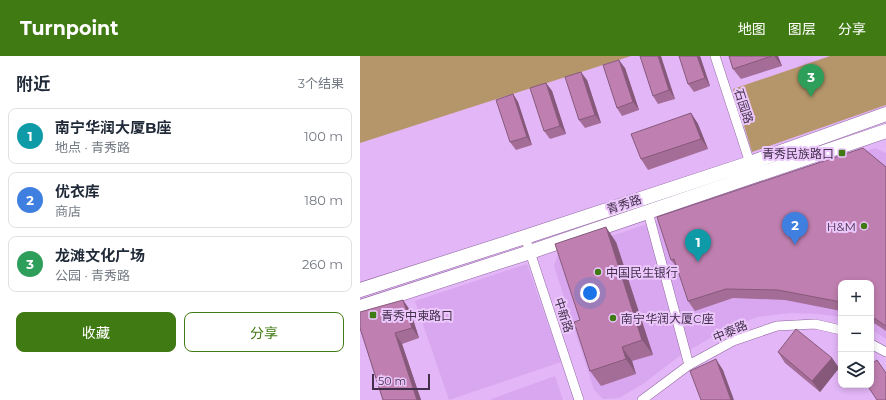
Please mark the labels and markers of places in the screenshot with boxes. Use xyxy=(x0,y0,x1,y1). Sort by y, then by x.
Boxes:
pin: 3 xyxy=(798,64,824,97)
place label: 青秀民族路口 xyxy=(762,146,834,161)
marker: 青秀民族路口 xyxy=(837,148,847,158)
pin: 2 xyxy=(782,212,808,245)
place label: H&M xyxy=(827,219,856,234)
marker: H&M xyxy=(859,221,869,231)
pin: 1 xyxy=(685,229,711,262)
place label: 中国民生银行 xyxy=(606,265,678,280)
marker: 中国民生银行 xyxy=(593,267,603,277)
place label: 青秀中柬路口 xyxy=(381,308,453,323)
marker: 青秀中柬路口 xyxy=(368,310,378,320)
place label: 南宁华润大厦C座 xyxy=(621,311,714,326)
marker: 南宁华润大厦C座 xyxy=(608,313,618,323)

